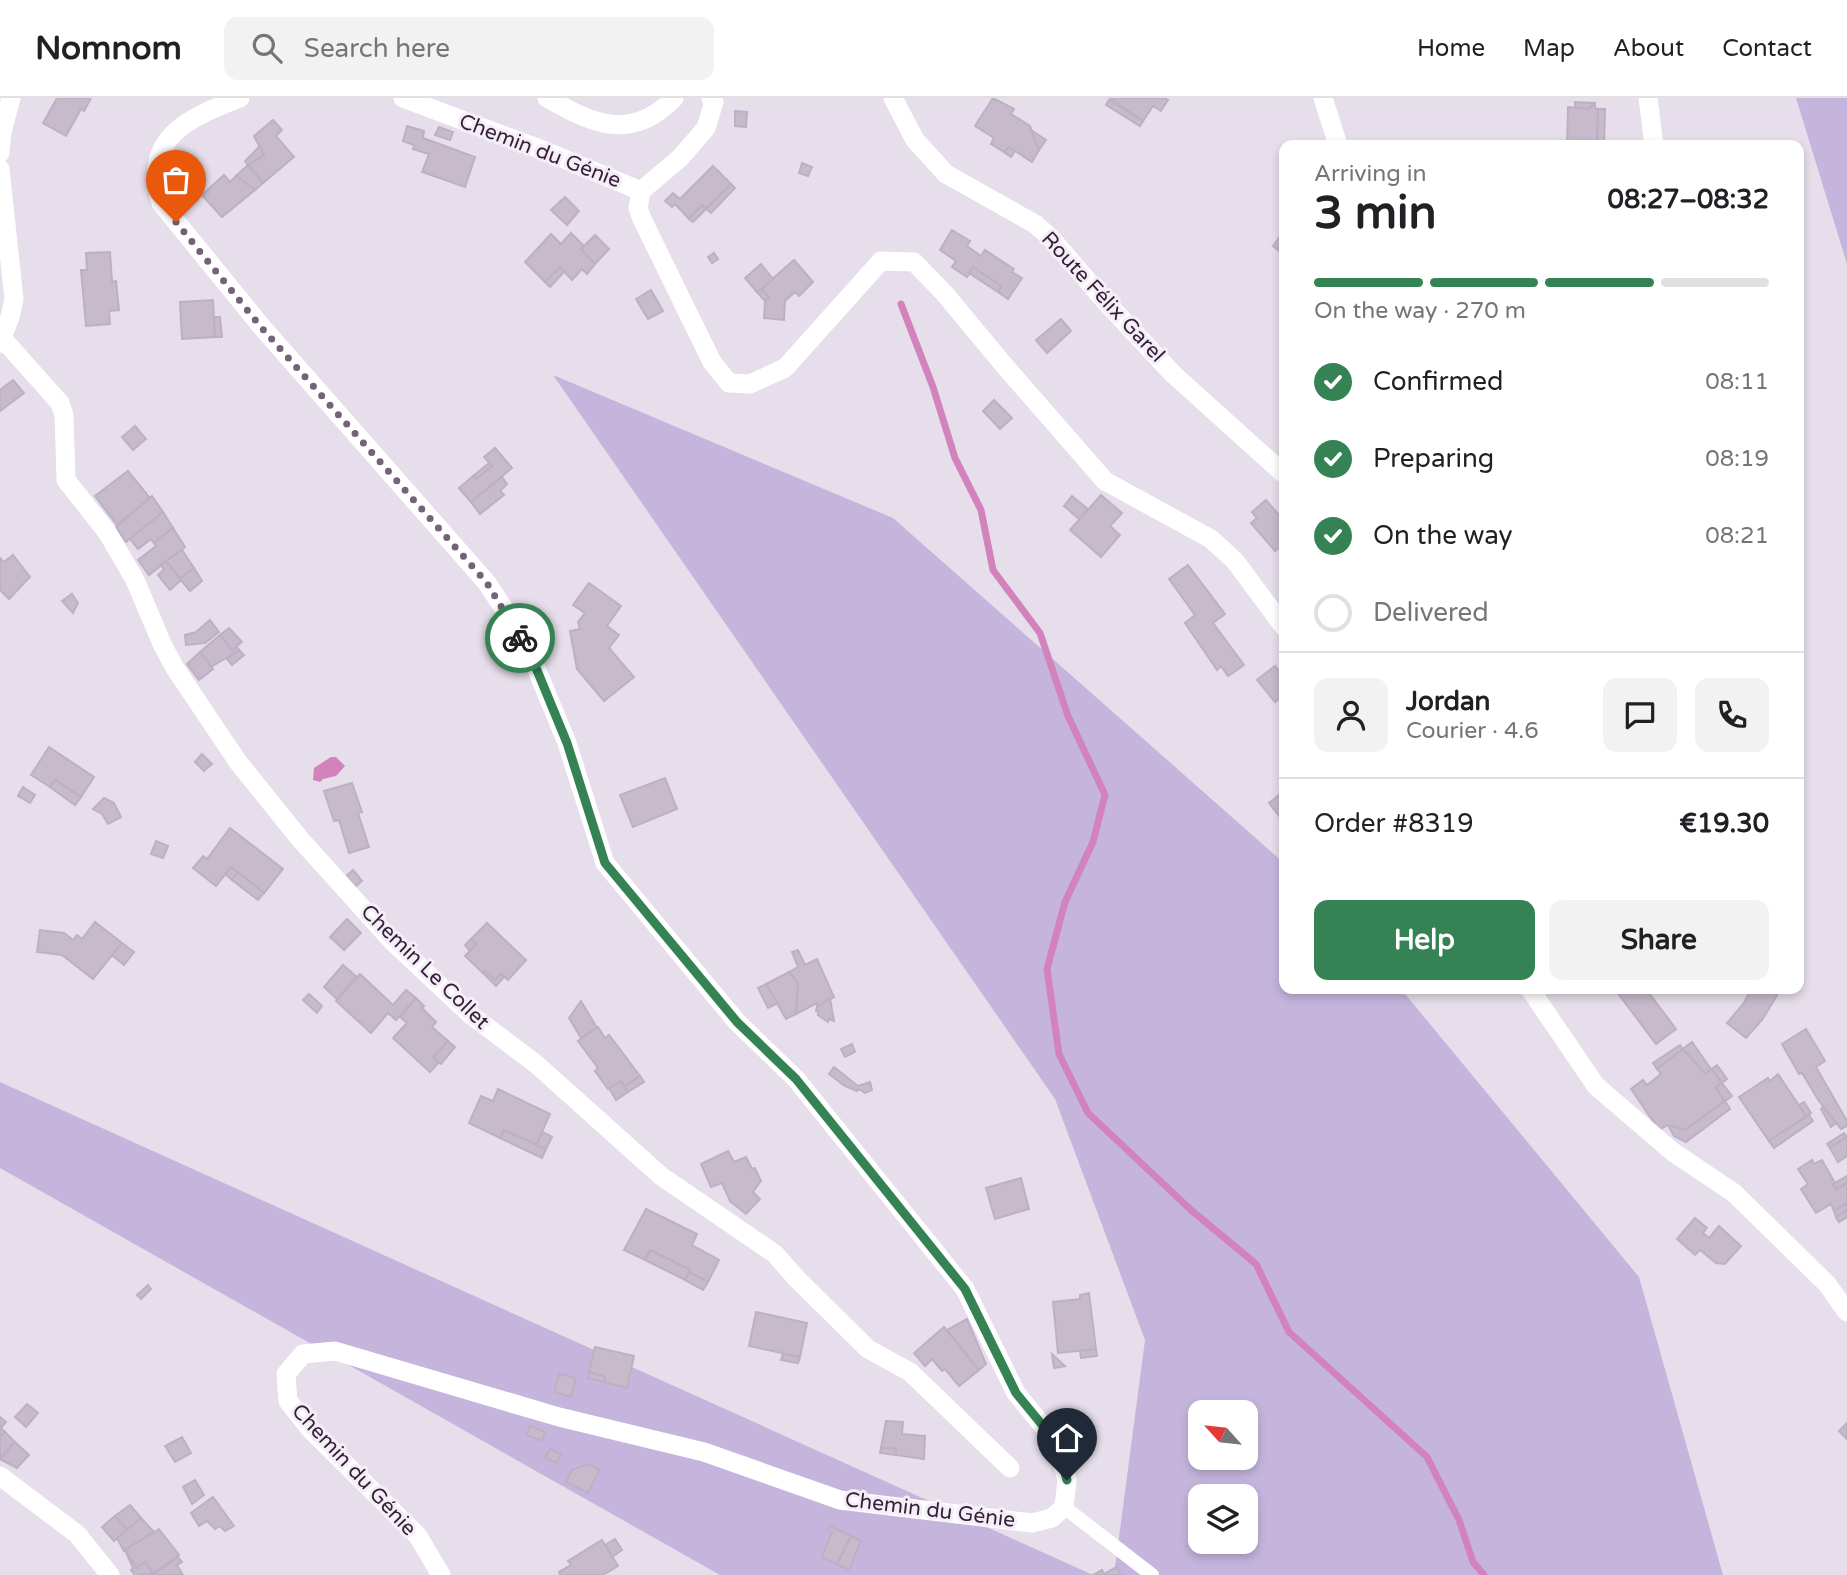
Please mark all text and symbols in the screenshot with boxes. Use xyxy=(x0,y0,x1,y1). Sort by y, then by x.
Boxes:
search box xyxy=(224,17,714,80)
text: Nomnom xyxy=(35,29,182,68)
icon: search xyxy=(248,29,286,67)
text: Search here xyxy=(304,33,450,64)
text: Home xyxy=(1417,34,1485,63)
text: Map xyxy=(1523,34,1575,63)
text: About xyxy=(1613,34,1684,63)
text: Contact xyxy=(1722,34,1812,63)
street label: Chemin du Génie xyxy=(456,109,625,193)
pin xyxy=(146,150,206,222)
text: Arriving in xyxy=(1314,160,1427,188)
icon: bag xyxy=(157,161,195,199)
text: 08:27–08:32 xyxy=(1608,184,1769,215)
text: 3 min xyxy=(1314,186,1437,241)
street label: Route Félix Garel xyxy=(1036,227,1170,367)
text: On the way · 270 m xyxy=(1314,297,1526,325)
icon: check xyxy=(1314,363,1352,401)
text: Confirmed xyxy=(1373,366,1503,397)
text: 08:11 xyxy=(1705,368,1769,396)
icon: check xyxy=(1314,440,1352,478)
text: Preparing xyxy=(1373,443,1494,474)
text: 08:19 xyxy=(1705,445,1769,473)
icon: check xyxy=(1314,517,1352,555)
text: On the way xyxy=(1373,520,1513,551)
text: 08:21 xyxy=(1705,522,1769,550)
text: Delivered xyxy=(1373,597,1489,628)
courier xyxy=(485,603,555,673)
icon: bike xyxy=(501,619,539,657)
button: person xyxy=(1314,678,1388,752)
button: chat xyxy=(1603,678,1677,752)
button: phone xyxy=(1695,678,1769,752)
text: Jordan xyxy=(1406,686,1490,717)
text: Courier · 4.6 xyxy=(1406,717,1539,745)
text: Order #8319 xyxy=(1314,808,1474,839)
text: €19.30 xyxy=(1679,808,1769,839)
street label: Chemin Le Collet xyxy=(356,899,494,1035)
button: Help xyxy=(1314,900,1535,980)
button: Share xyxy=(1549,900,1769,980)
street label: Chemin du Génie xyxy=(286,1399,422,1541)
north arrow xyxy=(1188,1400,1258,1470)
map controls xyxy=(1188,1400,1258,1554)
pin xyxy=(1037,1408,1097,1480)
icon: home xyxy=(1048,1419,1086,1457)
button: layers xyxy=(1188,1484,1258,1554)
street label: Chemin du Génie xyxy=(844,1487,1017,1533)

